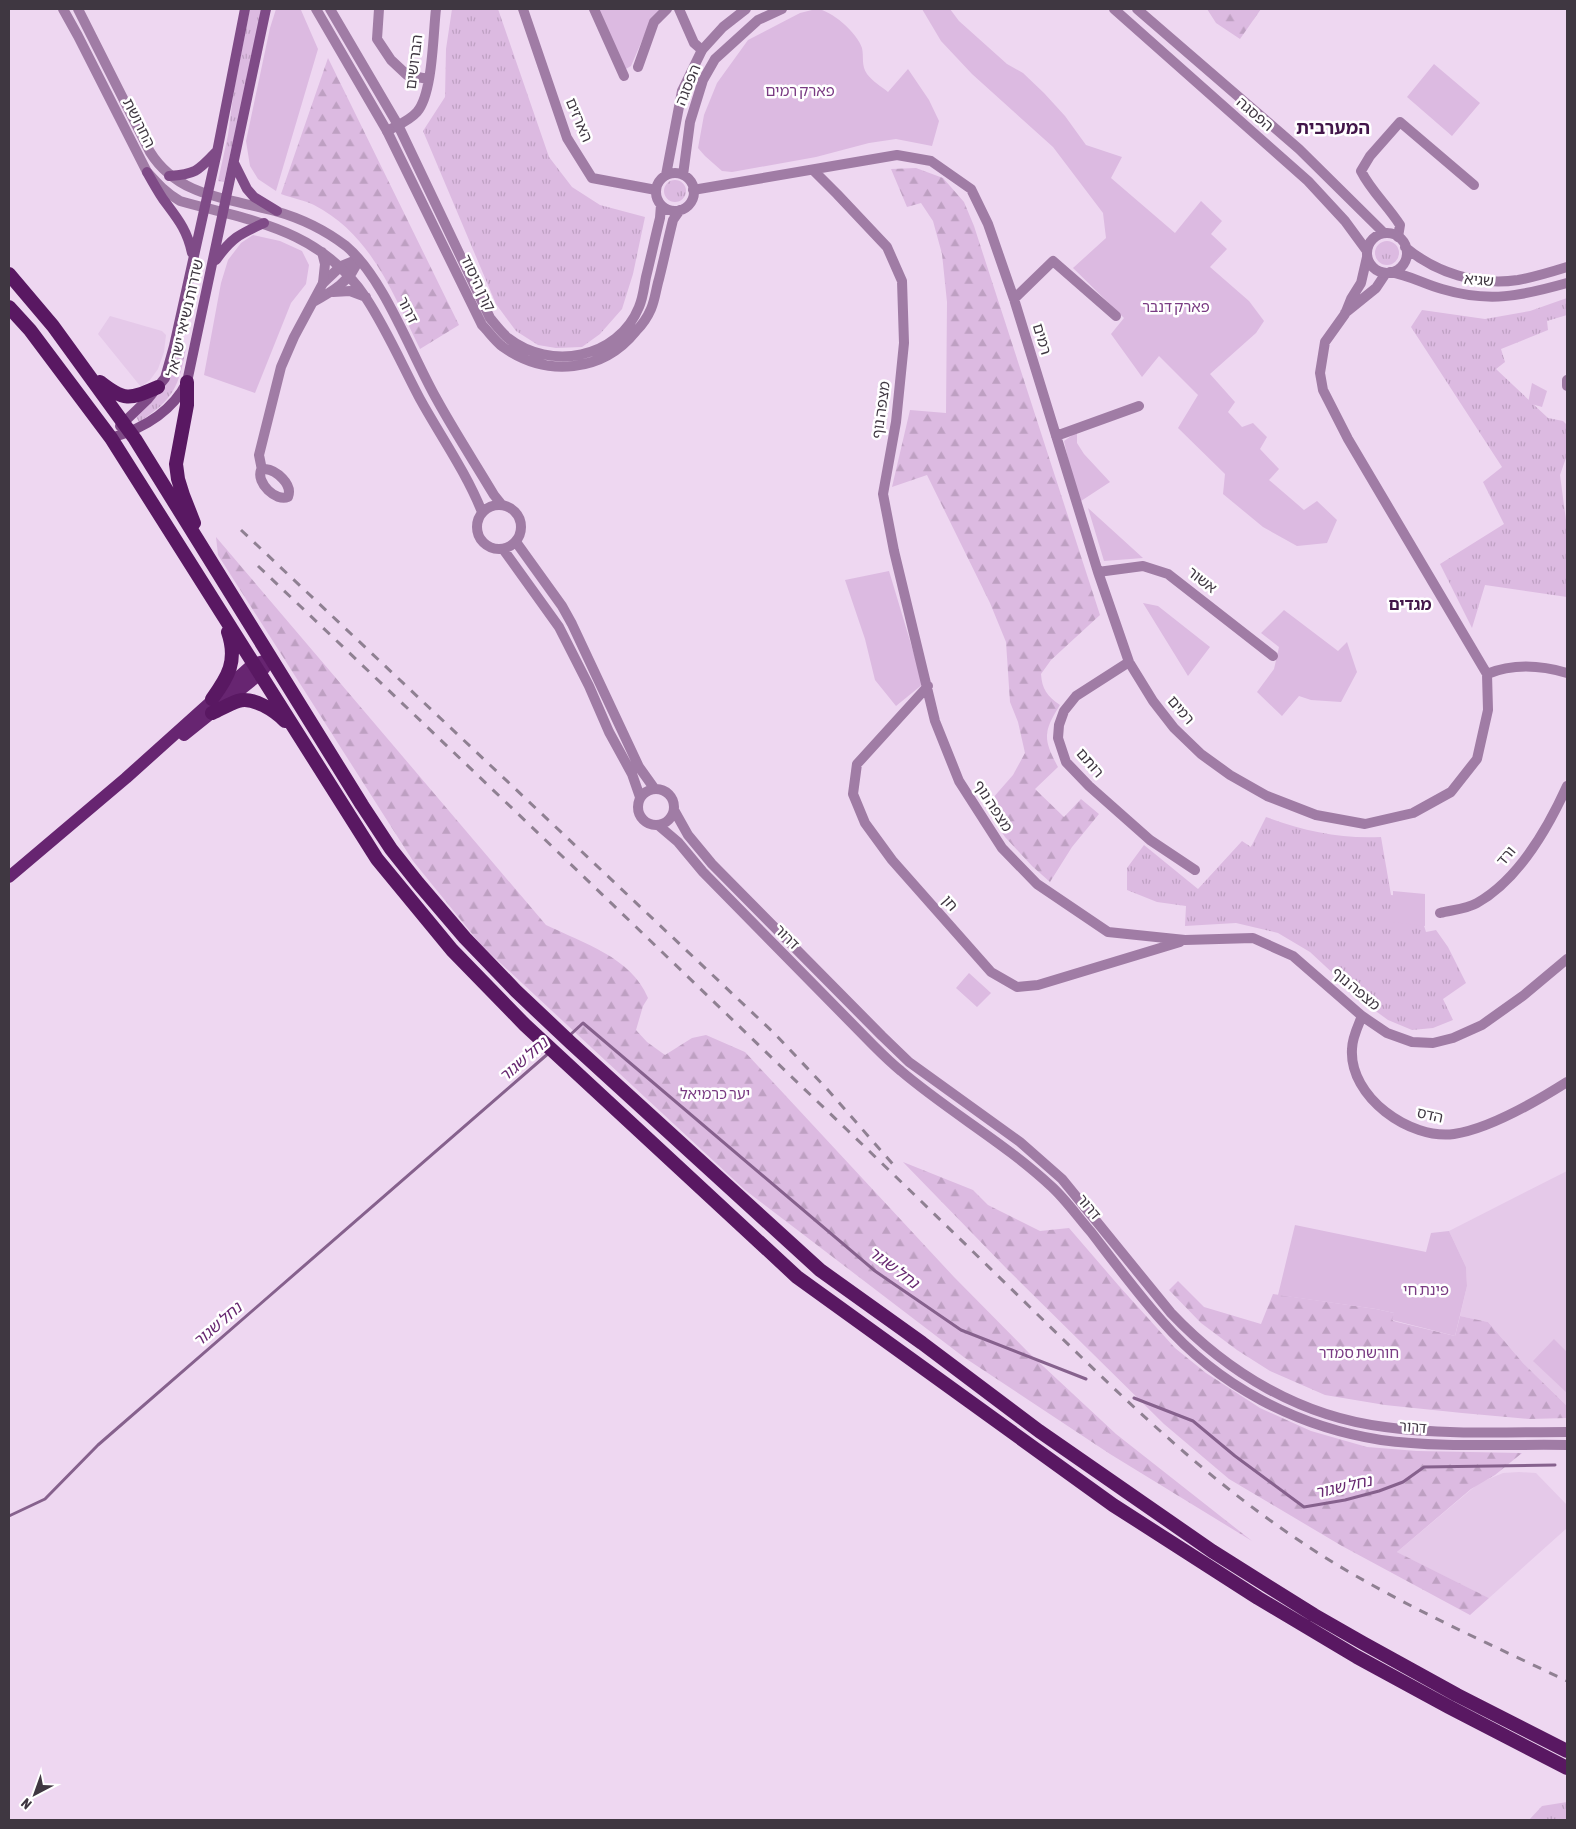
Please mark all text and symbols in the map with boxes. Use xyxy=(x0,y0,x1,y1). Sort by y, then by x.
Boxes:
street label: הברושים xyxy=(402,34,425,90)
street label: הפסגה xyxy=(672,62,703,108)
park label: פארק רמים xyxy=(765,82,835,99)
street label: הפסגה xyxy=(1234,93,1277,134)
street label: החרושת xyxy=(120,95,159,150)
street label: הארזים xyxy=(563,95,596,144)
district label: המערבית xyxy=(1296,117,1370,138)
street label: קרן היסוד xyxy=(458,252,499,314)
street label: שדרות נשיאי ישראל xyxy=(163,257,206,378)
street label: שגיא xyxy=(1463,270,1495,289)
street label: דרור xyxy=(395,294,422,326)
park label: פארק דנבר xyxy=(1142,298,1210,315)
street label: רמים xyxy=(1030,321,1055,357)
street label: מצפה נוף xyxy=(868,380,893,440)
street label: אשור xyxy=(1184,563,1220,596)
district label: מגדים xyxy=(1388,595,1432,613)
street label: רמים xyxy=(1165,692,1198,727)
street label: רותם xyxy=(1073,745,1108,781)
street label: מצפה נוף xyxy=(971,777,1016,835)
street label: ורד xyxy=(1493,842,1519,869)
street label: חן xyxy=(939,891,962,914)
street label: דרור xyxy=(772,921,803,952)
street label: מצפה נוף xyxy=(1329,964,1384,1014)
water label: נחל שגור xyxy=(495,1033,551,1085)
park label: יער כרמיאל xyxy=(680,1085,750,1102)
street label: הדס xyxy=(1415,1103,1445,1126)
street label: דרור xyxy=(1074,1191,1105,1223)
water label: נחל שגור xyxy=(865,1242,923,1292)
park label: פינת חי xyxy=(1403,1281,1449,1298)
water label: נחל שגור xyxy=(189,1298,245,1350)
park label: חורשת סמדר xyxy=(1319,1344,1399,1361)
street label: דרור xyxy=(1399,1417,1427,1436)
water label: נחל שגור xyxy=(1313,1471,1374,1501)
north arrow xyxy=(10,1769,60,1819)
text: N xyxy=(18,1795,35,1813)

